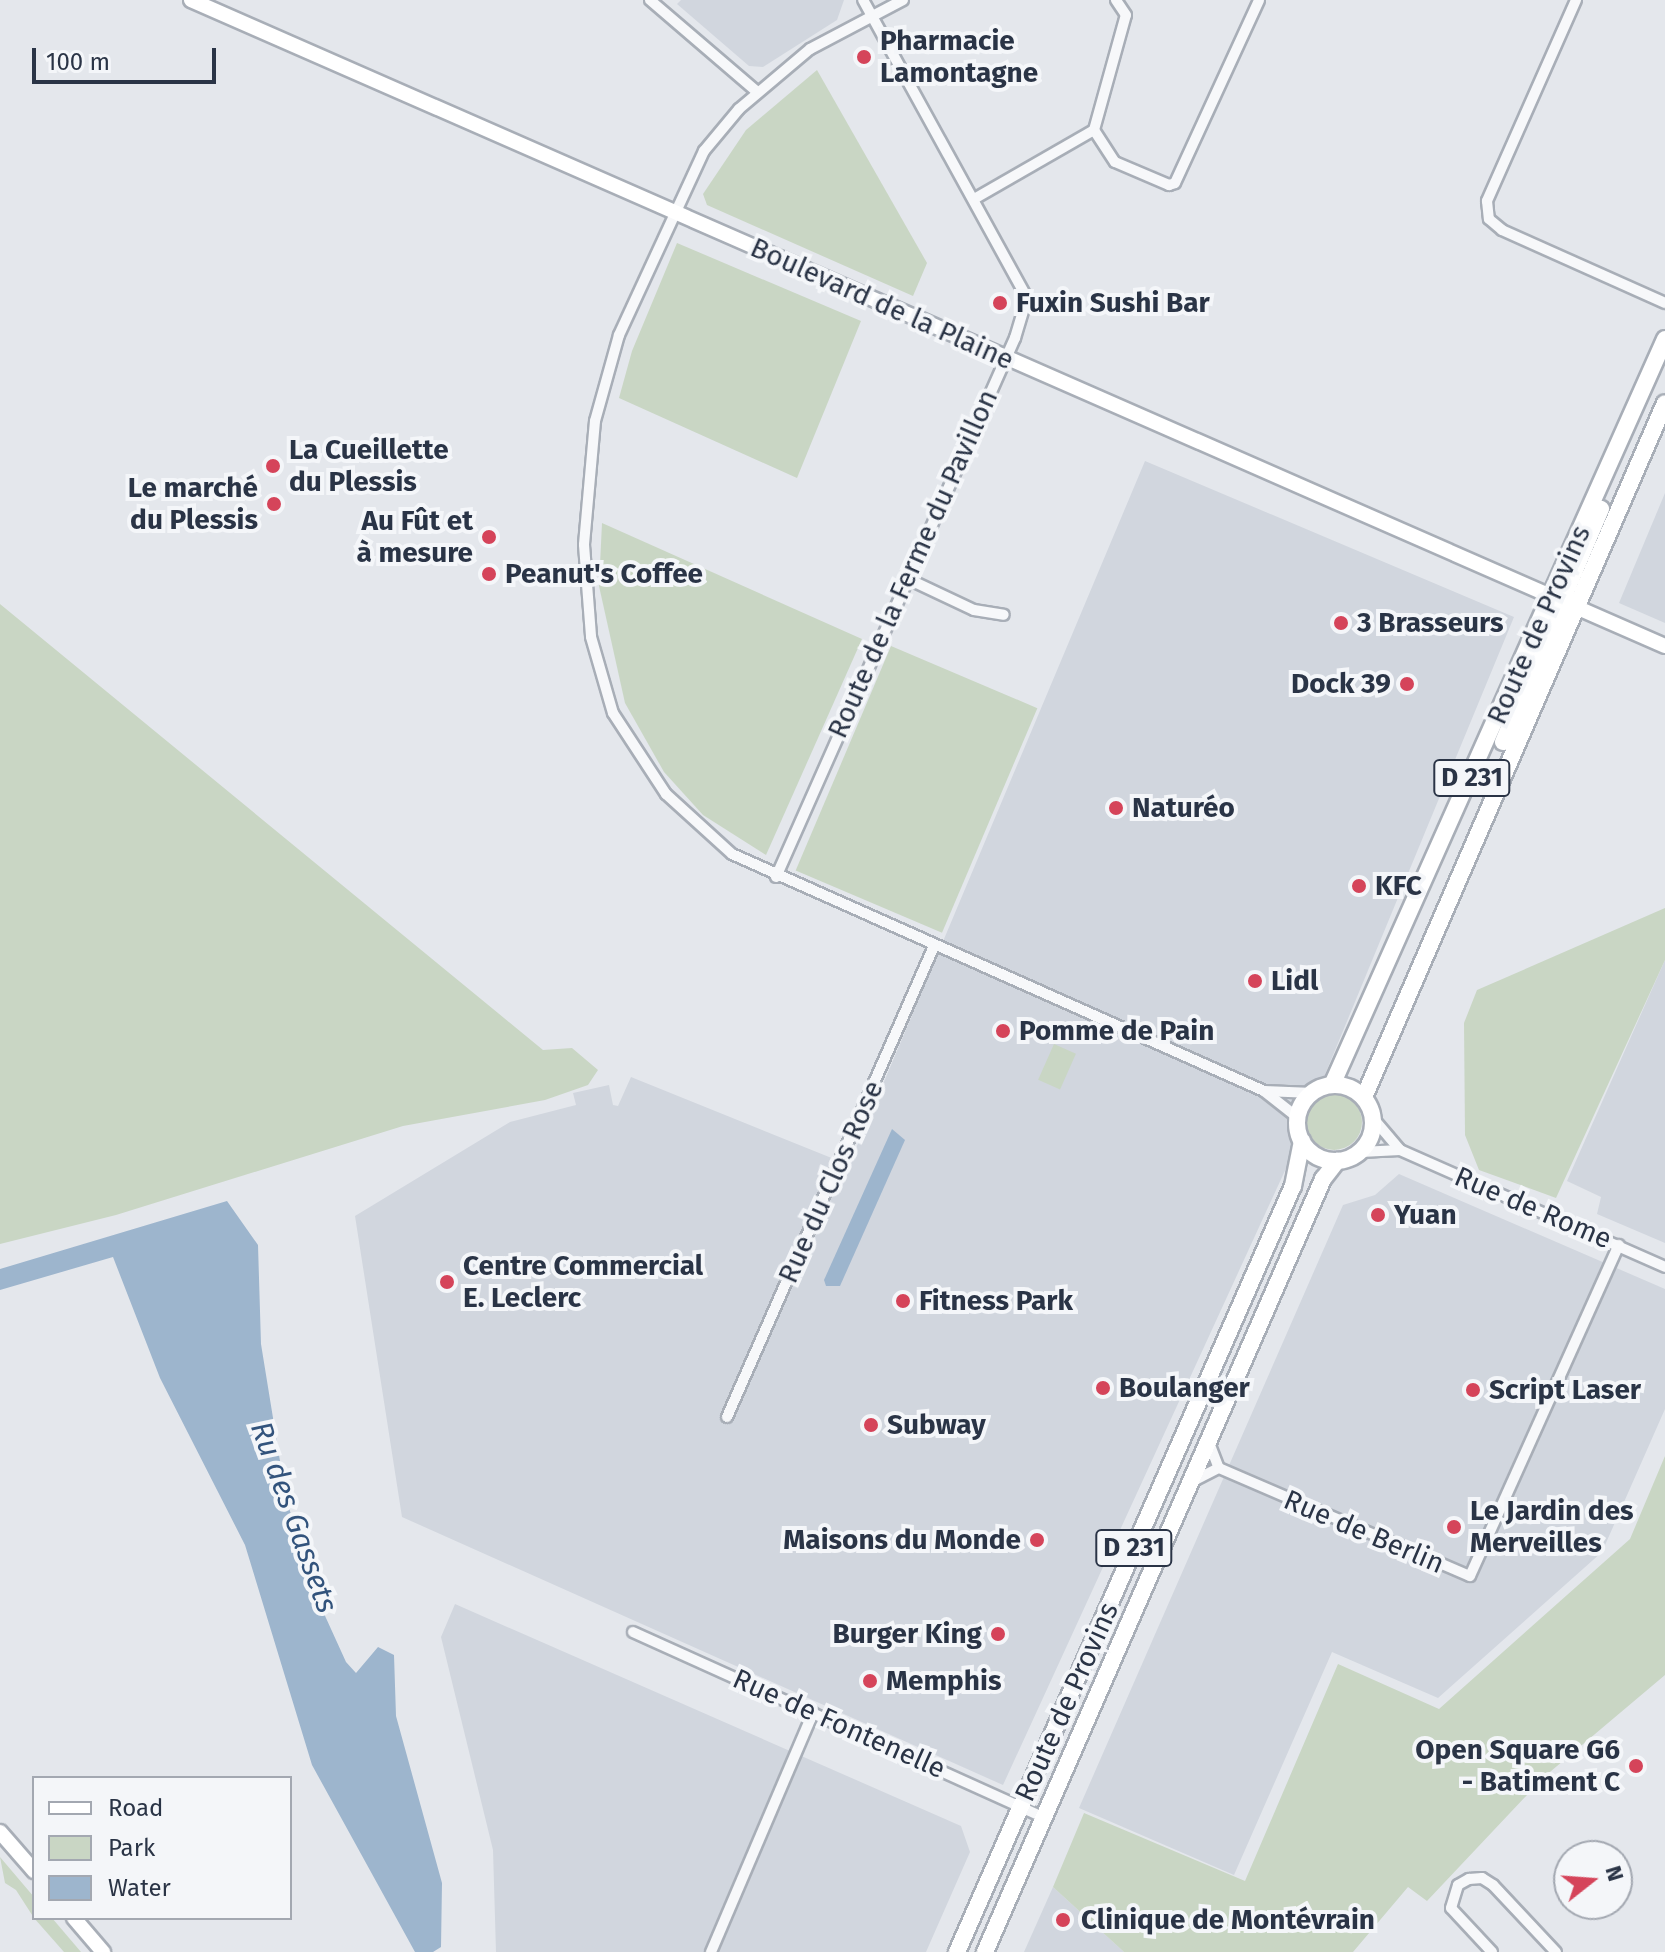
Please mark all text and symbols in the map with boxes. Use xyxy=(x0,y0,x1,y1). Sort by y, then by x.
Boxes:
place label: Pharmacie Lamontagne xyxy=(880,24,1038,90)
scale bar xyxy=(36,32,220,82)
text: 100 m xyxy=(46,48,110,76)
marker: Pharmacie Lamontagne xyxy=(855,48,873,66)
street label: Boulevard de la Plaine xyxy=(745,231,1019,377)
place label: Fuxin Sushi Bar xyxy=(1016,286,1210,320)
marker: Fuxin Sushi Bar xyxy=(991,294,1009,312)
street label: Route de la Ferme du Pavillon xyxy=(821,385,1005,743)
place label: La Cueillette du Plessis xyxy=(289,433,449,499)
marker: La Cueillette du Plessis xyxy=(264,457,282,475)
place label: Le marché du Plessis xyxy=(128,471,258,537)
marker: Le marché du Plessis xyxy=(265,495,283,513)
place label: Au Fût et à mesure xyxy=(357,504,473,570)
street label: Route de Provins xyxy=(1480,520,1598,730)
marker: Au Fût et à mesure xyxy=(480,528,498,546)
place label: Peanut's Coffee xyxy=(505,557,703,591)
marker: Peanut's Coffee xyxy=(480,565,498,583)
place label: 3 Brasseurs xyxy=(1357,606,1504,640)
marker: 3 Brasseurs xyxy=(1332,614,1350,632)
place label: Dock 39 xyxy=(1291,667,1391,701)
marker: Dock 39 xyxy=(1398,675,1416,693)
road number: D 231 xyxy=(1432,756,1512,800)
place label: Naturéo xyxy=(1132,791,1235,825)
marker: Naturéo xyxy=(1107,799,1125,817)
place label: KFC xyxy=(1375,869,1422,903)
marker: KFC xyxy=(1350,877,1368,895)
place label: Lidl xyxy=(1271,964,1318,998)
marker: Lidl xyxy=(1246,972,1264,990)
place label: Pomme de Pain xyxy=(1019,1014,1214,1048)
marker: Pomme de Pain xyxy=(994,1022,1012,1040)
street label: Rue du Clos Rose xyxy=(771,1076,891,1288)
street label: Rue de Rome xyxy=(1449,1160,1617,1256)
place label: Yuan xyxy=(1394,1198,1457,1232)
marker: Yuan xyxy=(1369,1206,1387,1224)
place label: Centre Commercial E. Leclerc xyxy=(463,1249,703,1315)
marker: Centre Commercial E. Leclerc xyxy=(438,1273,456,1291)
place label: Fitness Park xyxy=(919,1284,1073,1318)
marker: Fitness Park xyxy=(894,1292,912,1310)
place label: Boulanger xyxy=(1119,1371,1250,1405)
place label: Script Laser xyxy=(1489,1373,1641,1407)
marker: Boulanger xyxy=(1094,1379,1112,1397)
marker: Script Laser xyxy=(1464,1381,1482,1399)
place label: Subway xyxy=(887,1408,986,1442)
water label: Ru des Gassets xyxy=(243,1416,345,1618)
marker: Subway xyxy=(862,1416,880,1434)
street label: Rue de Berlin xyxy=(1279,1483,1449,1581)
place label: Le Jardin des Merveilles xyxy=(1470,1494,1634,1560)
marker: Le Jardin des Merveilles xyxy=(1445,1518,1463,1536)
place label: Maisons du Monde xyxy=(783,1523,1021,1557)
road number: D 231 xyxy=(1094,1526,1174,1570)
marker: Maisons du Monde xyxy=(1028,1531,1046,1549)
street label: Route de Provins xyxy=(1008,1597,1126,1807)
place label: Burger King xyxy=(832,1617,982,1651)
marker: Burger King xyxy=(989,1625,1007,1643)
street label: Rue de Fontenelle xyxy=(728,1662,950,1786)
place label: Memphis xyxy=(886,1664,1001,1698)
marker: Memphis xyxy=(861,1672,879,1690)
place label: Open Square G6 - Batiment C xyxy=(1415,1733,1620,1799)
marker: Open Square G6 - Batiment C xyxy=(1627,1757,1645,1775)
legend xyxy=(32,1776,292,1920)
text: Road xyxy=(108,1794,163,1822)
text: Park xyxy=(108,1834,155,1862)
north arrow xyxy=(1553,1840,1633,1920)
text: N xyxy=(1599,1862,1630,1884)
text: Water xyxy=(108,1874,171,1902)
place label: Clinique de Montévrain xyxy=(1081,1903,1375,1937)
marker: Clinique de Montévrain xyxy=(1052,1909,1074,1931)

